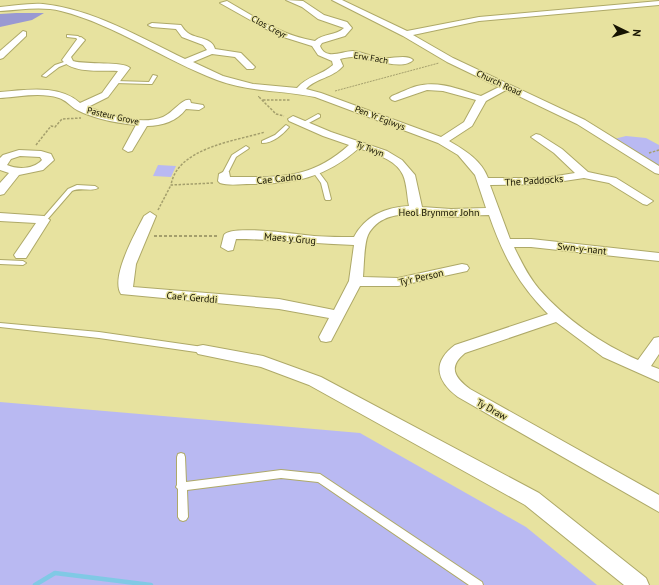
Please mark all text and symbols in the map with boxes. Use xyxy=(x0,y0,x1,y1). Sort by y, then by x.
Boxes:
north arrow xyxy=(607,12,647,52)
street label: Clos Creyr xyxy=(250,13,289,40)
text: N xyxy=(630,29,644,37)
street label: Erw Fach xyxy=(353,49,389,66)
street label: Church Road xyxy=(475,67,524,98)
street label: Pen Yr Eglwys xyxy=(353,103,407,132)
street label: Pasteur Grove xyxy=(86,104,141,127)
street label: Ty Twyn xyxy=(354,138,386,159)
street label: Cae Cadno xyxy=(256,170,302,187)
street label: The Paddocks xyxy=(504,172,564,189)
street label: Heol Brynmor John xyxy=(399,206,479,219)
street label: Maes y Grug xyxy=(264,230,316,247)
street label: Swn-y-nant xyxy=(557,239,608,258)
street label: Ty'r Person xyxy=(398,266,445,289)
street label: Cae'r Gerddi xyxy=(166,289,218,306)
street label: Ty Draw xyxy=(474,396,510,424)

